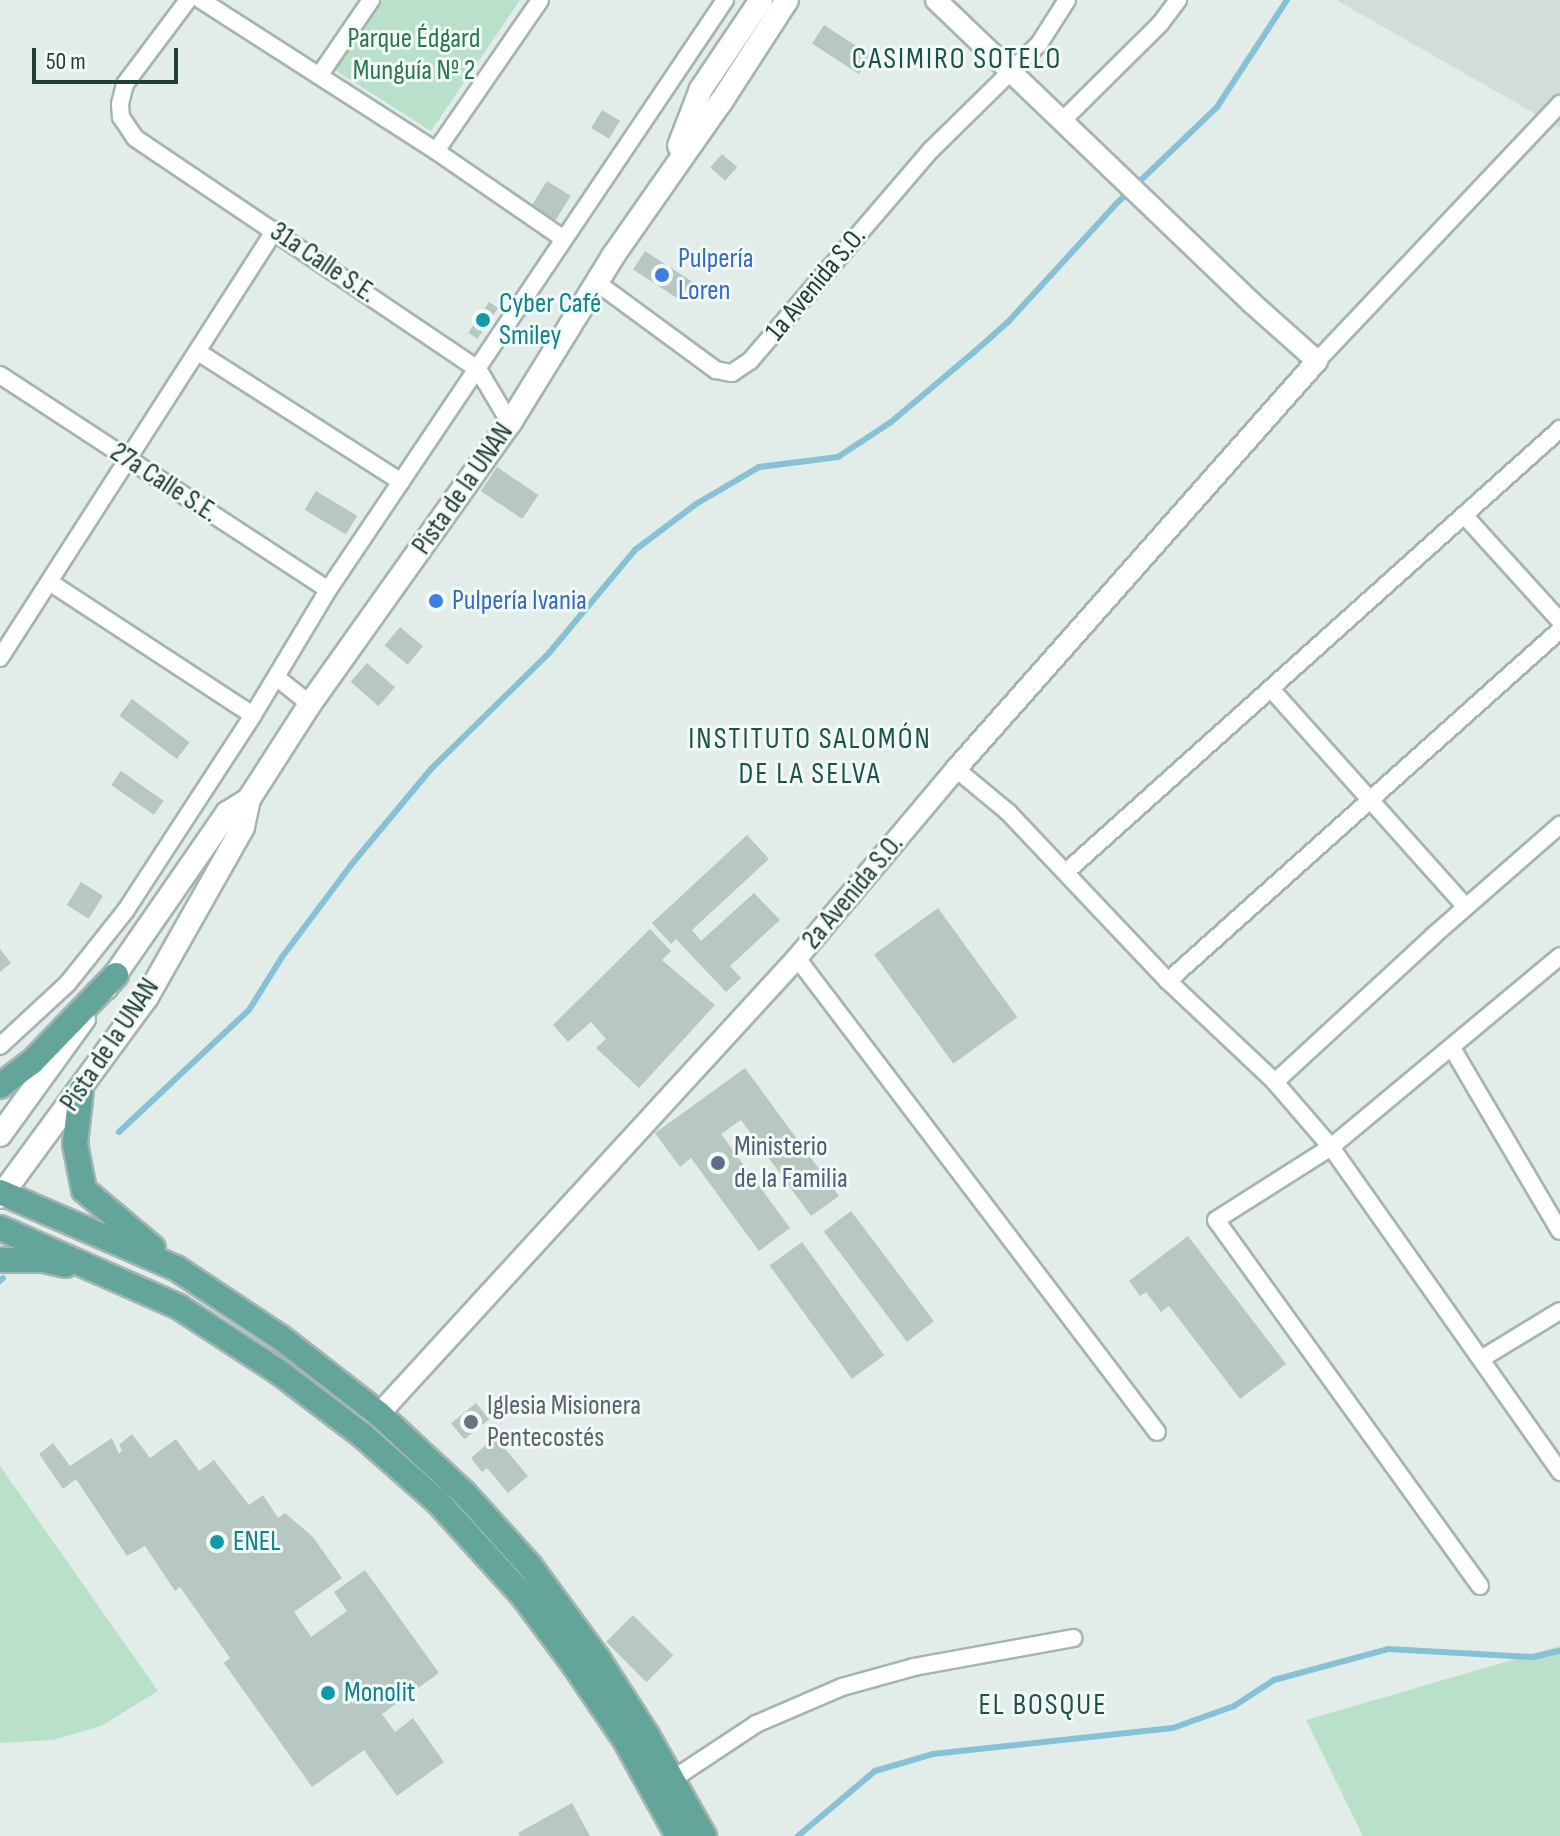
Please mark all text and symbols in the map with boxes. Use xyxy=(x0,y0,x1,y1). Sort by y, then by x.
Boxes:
park label: Parque Édgard Munguía Nº 2 xyxy=(348,22,480,88)
scale bar xyxy=(36,32,182,82)
district label: CASIMIRO SOTELO xyxy=(852,41,1062,77)
text: 50 m xyxy=(46,47,86,76)
street label: 31a Calle S.E. xyxy=(263,215,383,311)
street label: 1a Avenida S.O. xyxy=(759,220,873,348)
place label: Pulpería Loren xyxy=(678,242,754,308)
marker: Pulpería Loren xyxy=(653,266,671,284)
place label: Cyber Café Smiley xyxy=(499,287,601,353)
marker: Cyber Café Smiley xyxy=(474,311,492,329)
street label: Pista de la UNAN xyxy=(405,417,521,561)
street label: 27a Calle S.E. xyxy=(104,436,224,530)
place label: Pulpería Ivania xyxy=(452,584,587,618)
marker: Pulpería Ivania xyxy=(427,592,445,610)
district label: INSTITUTO SALOMÓN DE LA SELVA xyxy=(688,721,932,792)
street label: 2a Avenida S.O. xyxy=(795,828,911,956)
street label: Pista de la UNAN xyxy=(53,972,167,1118)
place label: Ministerio de la Familia xyxy=(734,1130,848,1196)
marker: Ministerio de la Familia xyxy=(709,1154,727,1172)
place label: Iglesia Misionera Pentecostés xyxy=(487,1389,641,1455)
marker: Iglesia Misionera Pentecostés xyxy=(462,1413,480,1431)
place label: ENEL xyxy=(233,1525,281,1559)
marker: ENEL xyxy=(208,1533,226,1551)
place label: Monolit xyxy=(344,1676,415,1710)
marker: Monolit xyxy=(319,1684,337,1702)
district label: EL BOSQUE xyxy=(979,1687,1107,1723)

